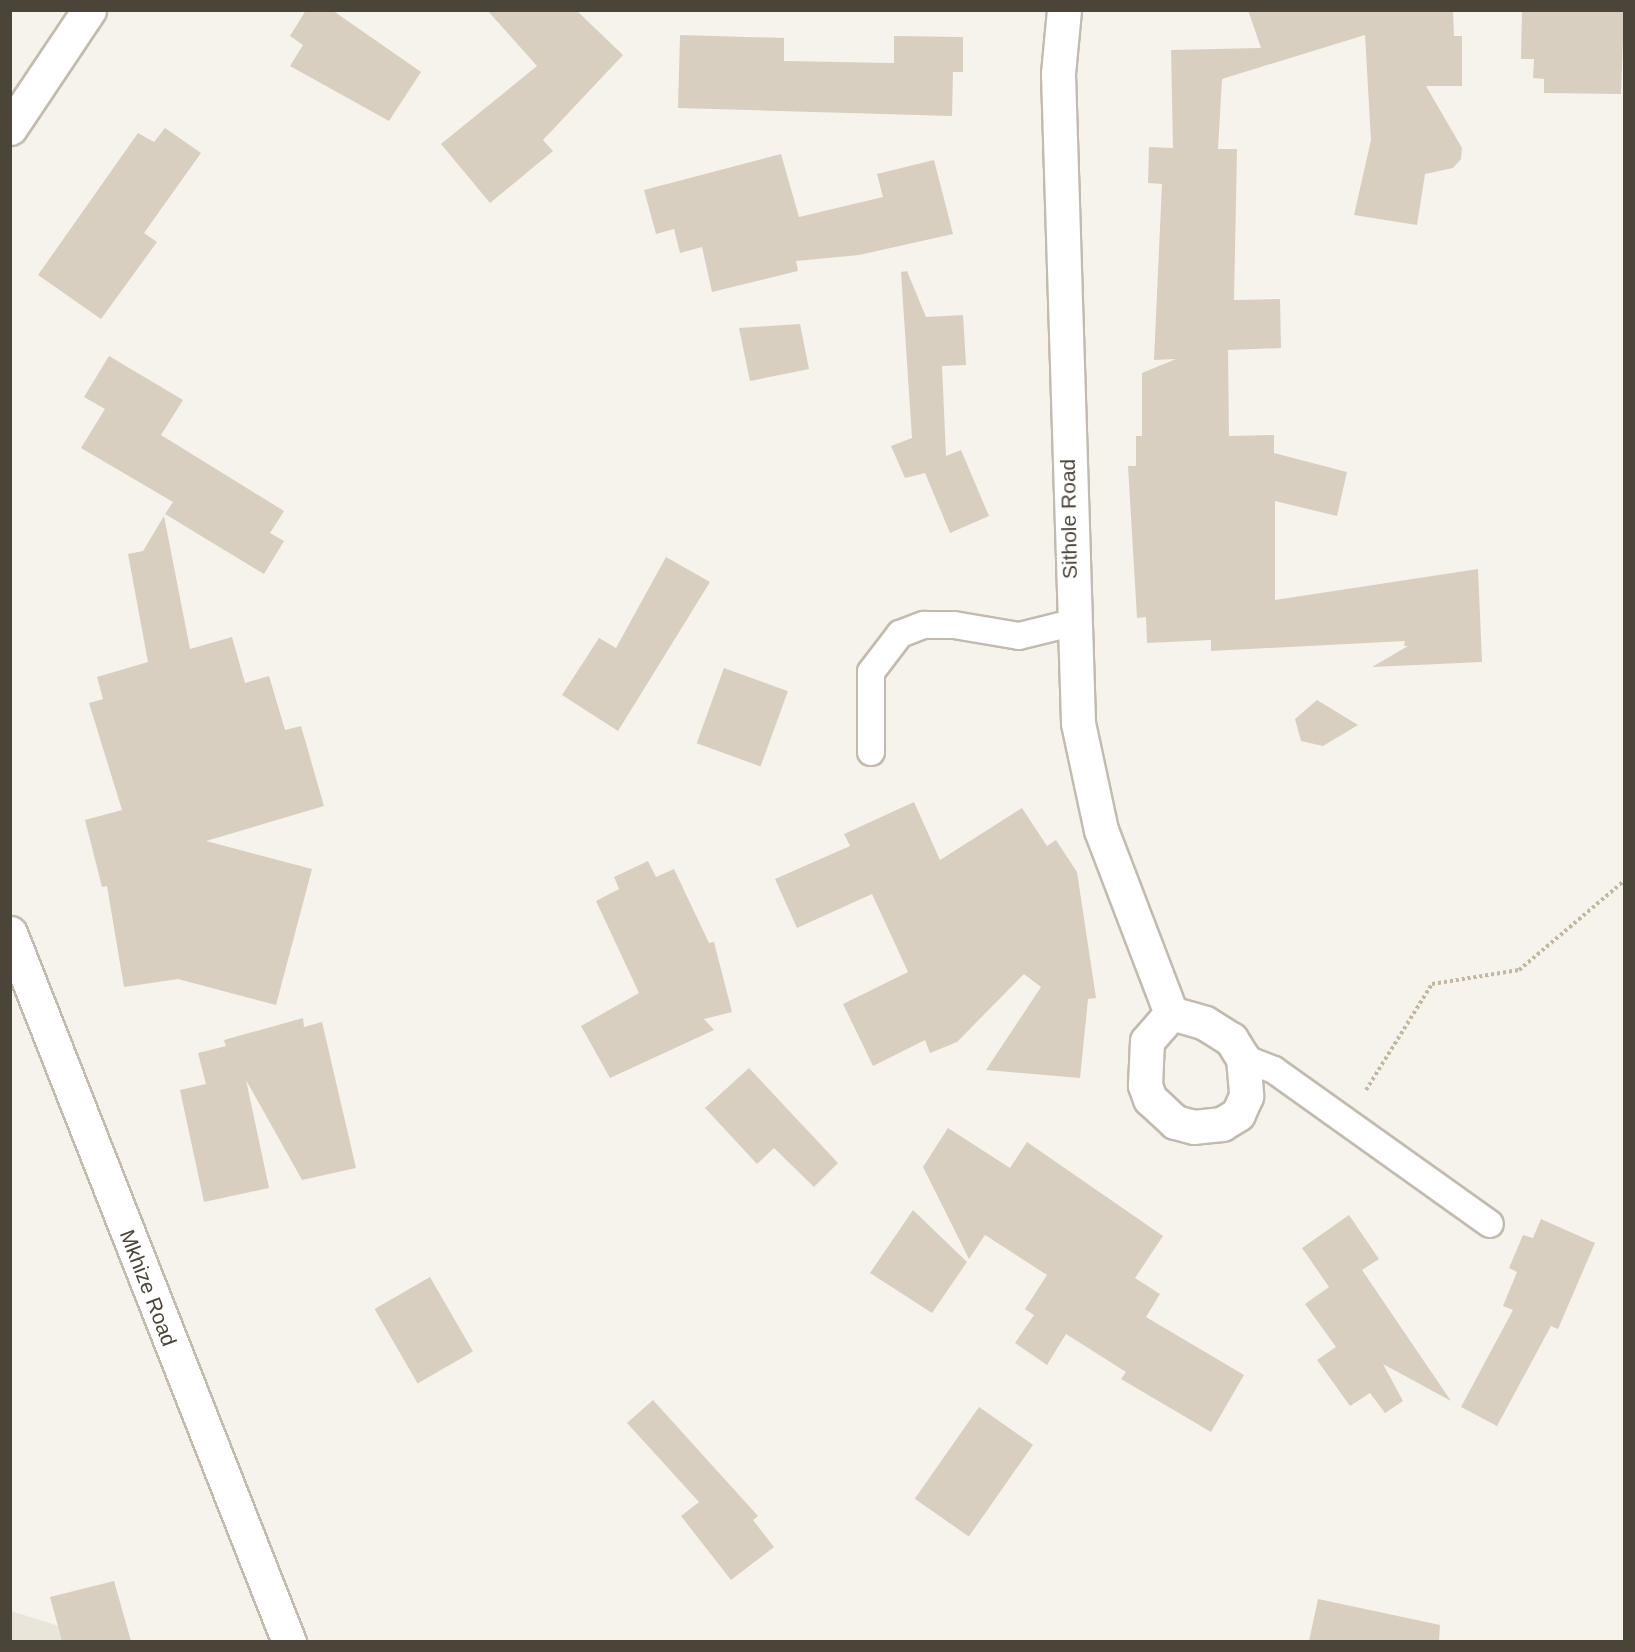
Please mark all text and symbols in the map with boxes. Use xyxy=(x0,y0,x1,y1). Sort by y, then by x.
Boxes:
street label: Sithole Road xyxy=(1055,459,1083,579)
street label: Mkhize Road xyxy=(114,1226,182,1350)

